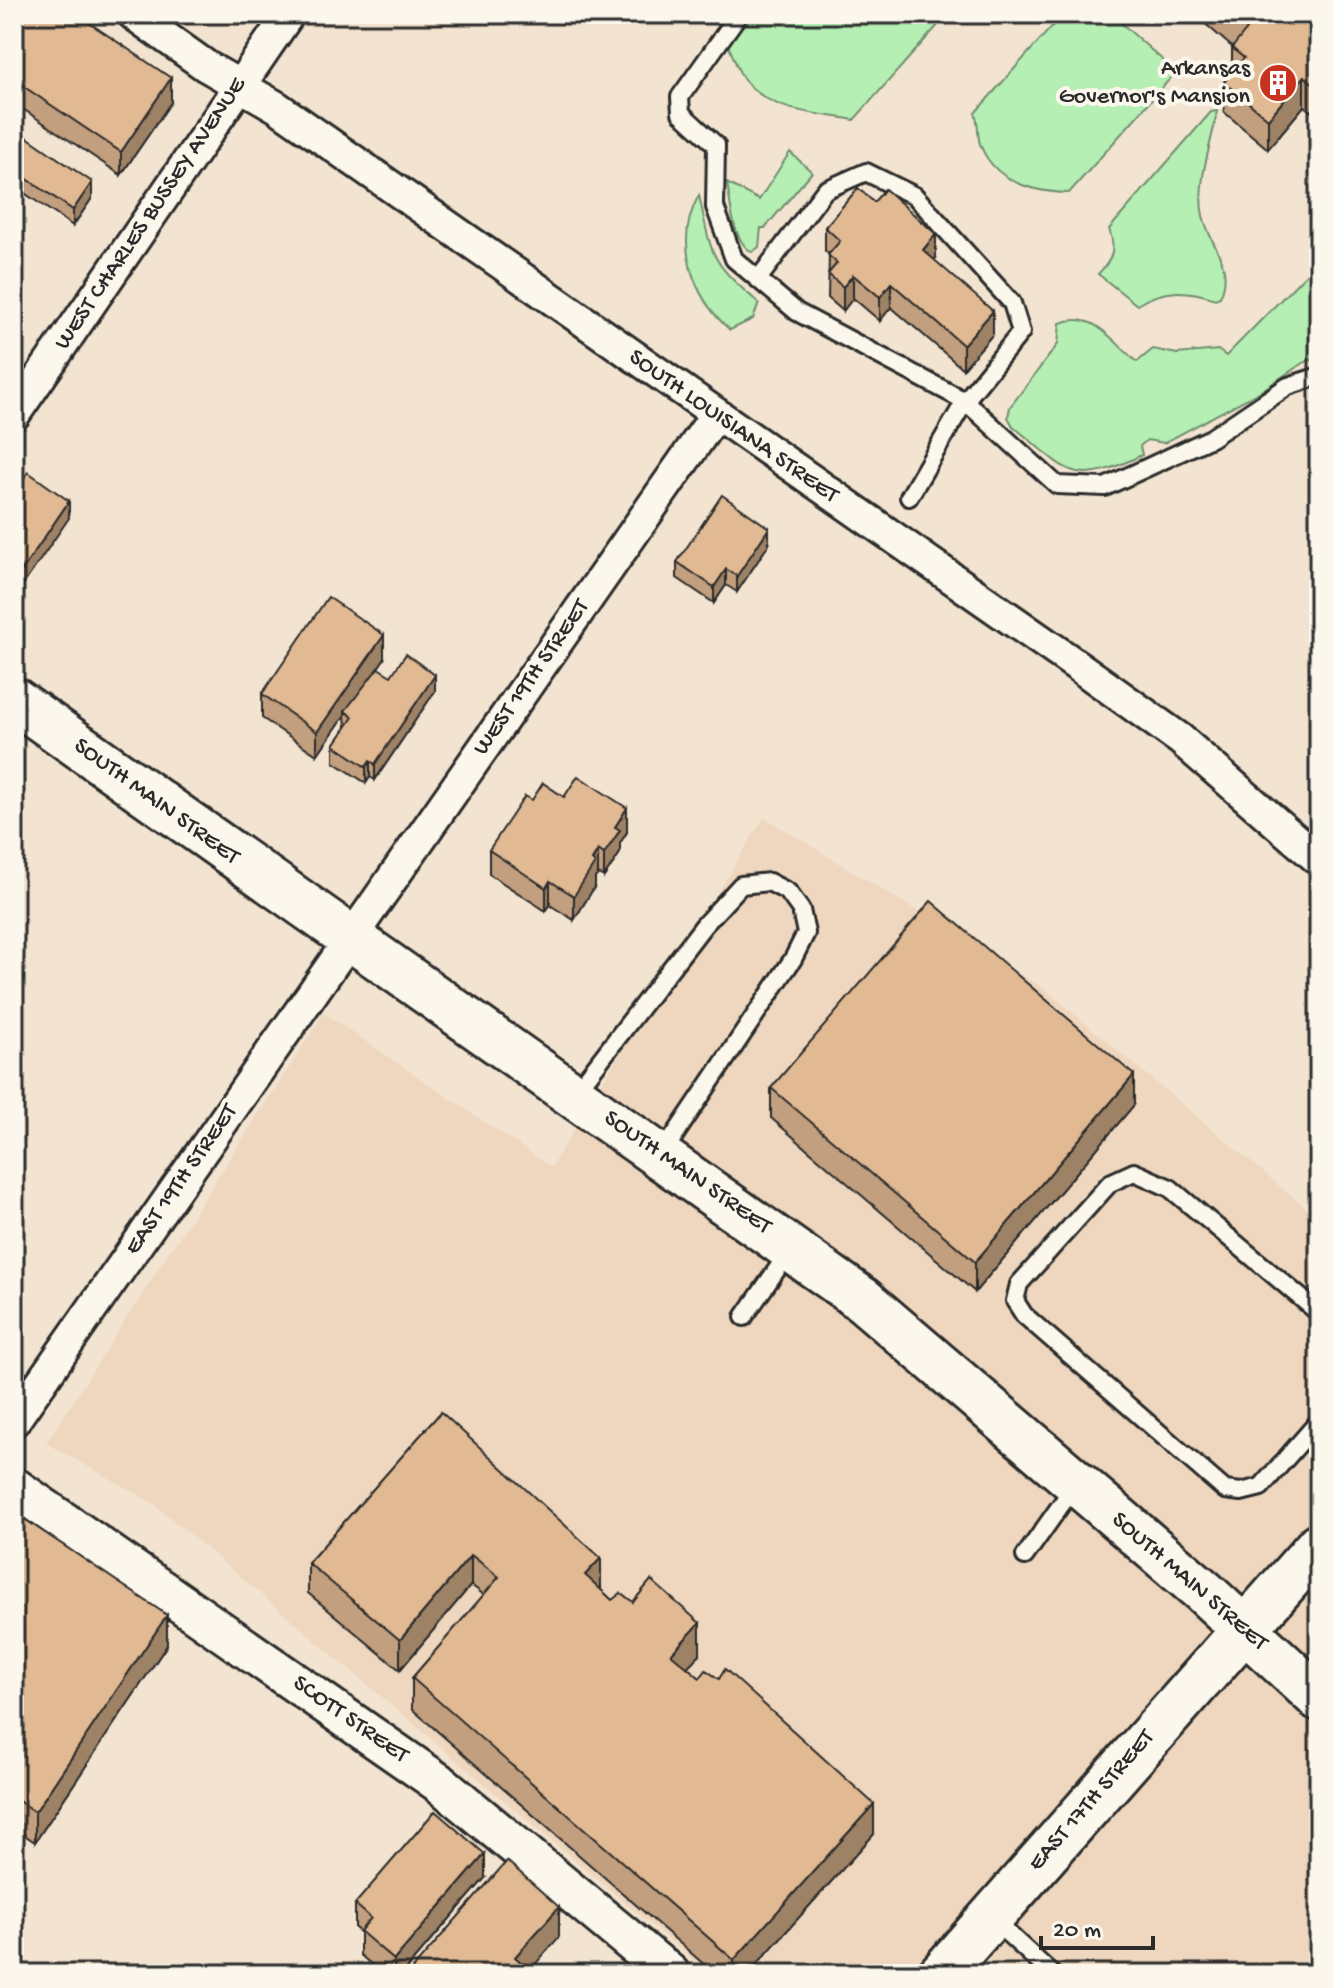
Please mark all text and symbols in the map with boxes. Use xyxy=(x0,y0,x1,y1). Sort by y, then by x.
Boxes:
place label: Arkansas Governor's Mansion xyxy=(1059,55,1251,112)
building icon: Arkansas Governor's Mansion xyxy=(1257,62,1299,104)
street label: WEST CHARLES BUSSEY AVENUE xyxy=(49,71,254,356)
street label: SOUTH LOUISIANA STREET xyxy=(622,344,845,511)
street label: WEST 19TH STREET xyxy=(467,593,598,762)
street label: SOUTH MAIN STREET xyxy=(67,732,246,873)
street label: EAST 19TH STREET xyxy=(119,1098,246,1261)
street label: SOUTH MAIN STREET xyxy=(598,1104,778,1243)
street label: SOUTH MAIN STREET xyxy=(1105,1506,1275,1659)
street label: SCOTT STREET xyxy=(286,1669,415,1772)
street label: EAST 17TH STREET xyxy=(1023,1723,1163,1878)
scale bar xyxy=(1041,1900,1153,1950)
text: 20 m xyxy=(1053,1917,1101,1946)

